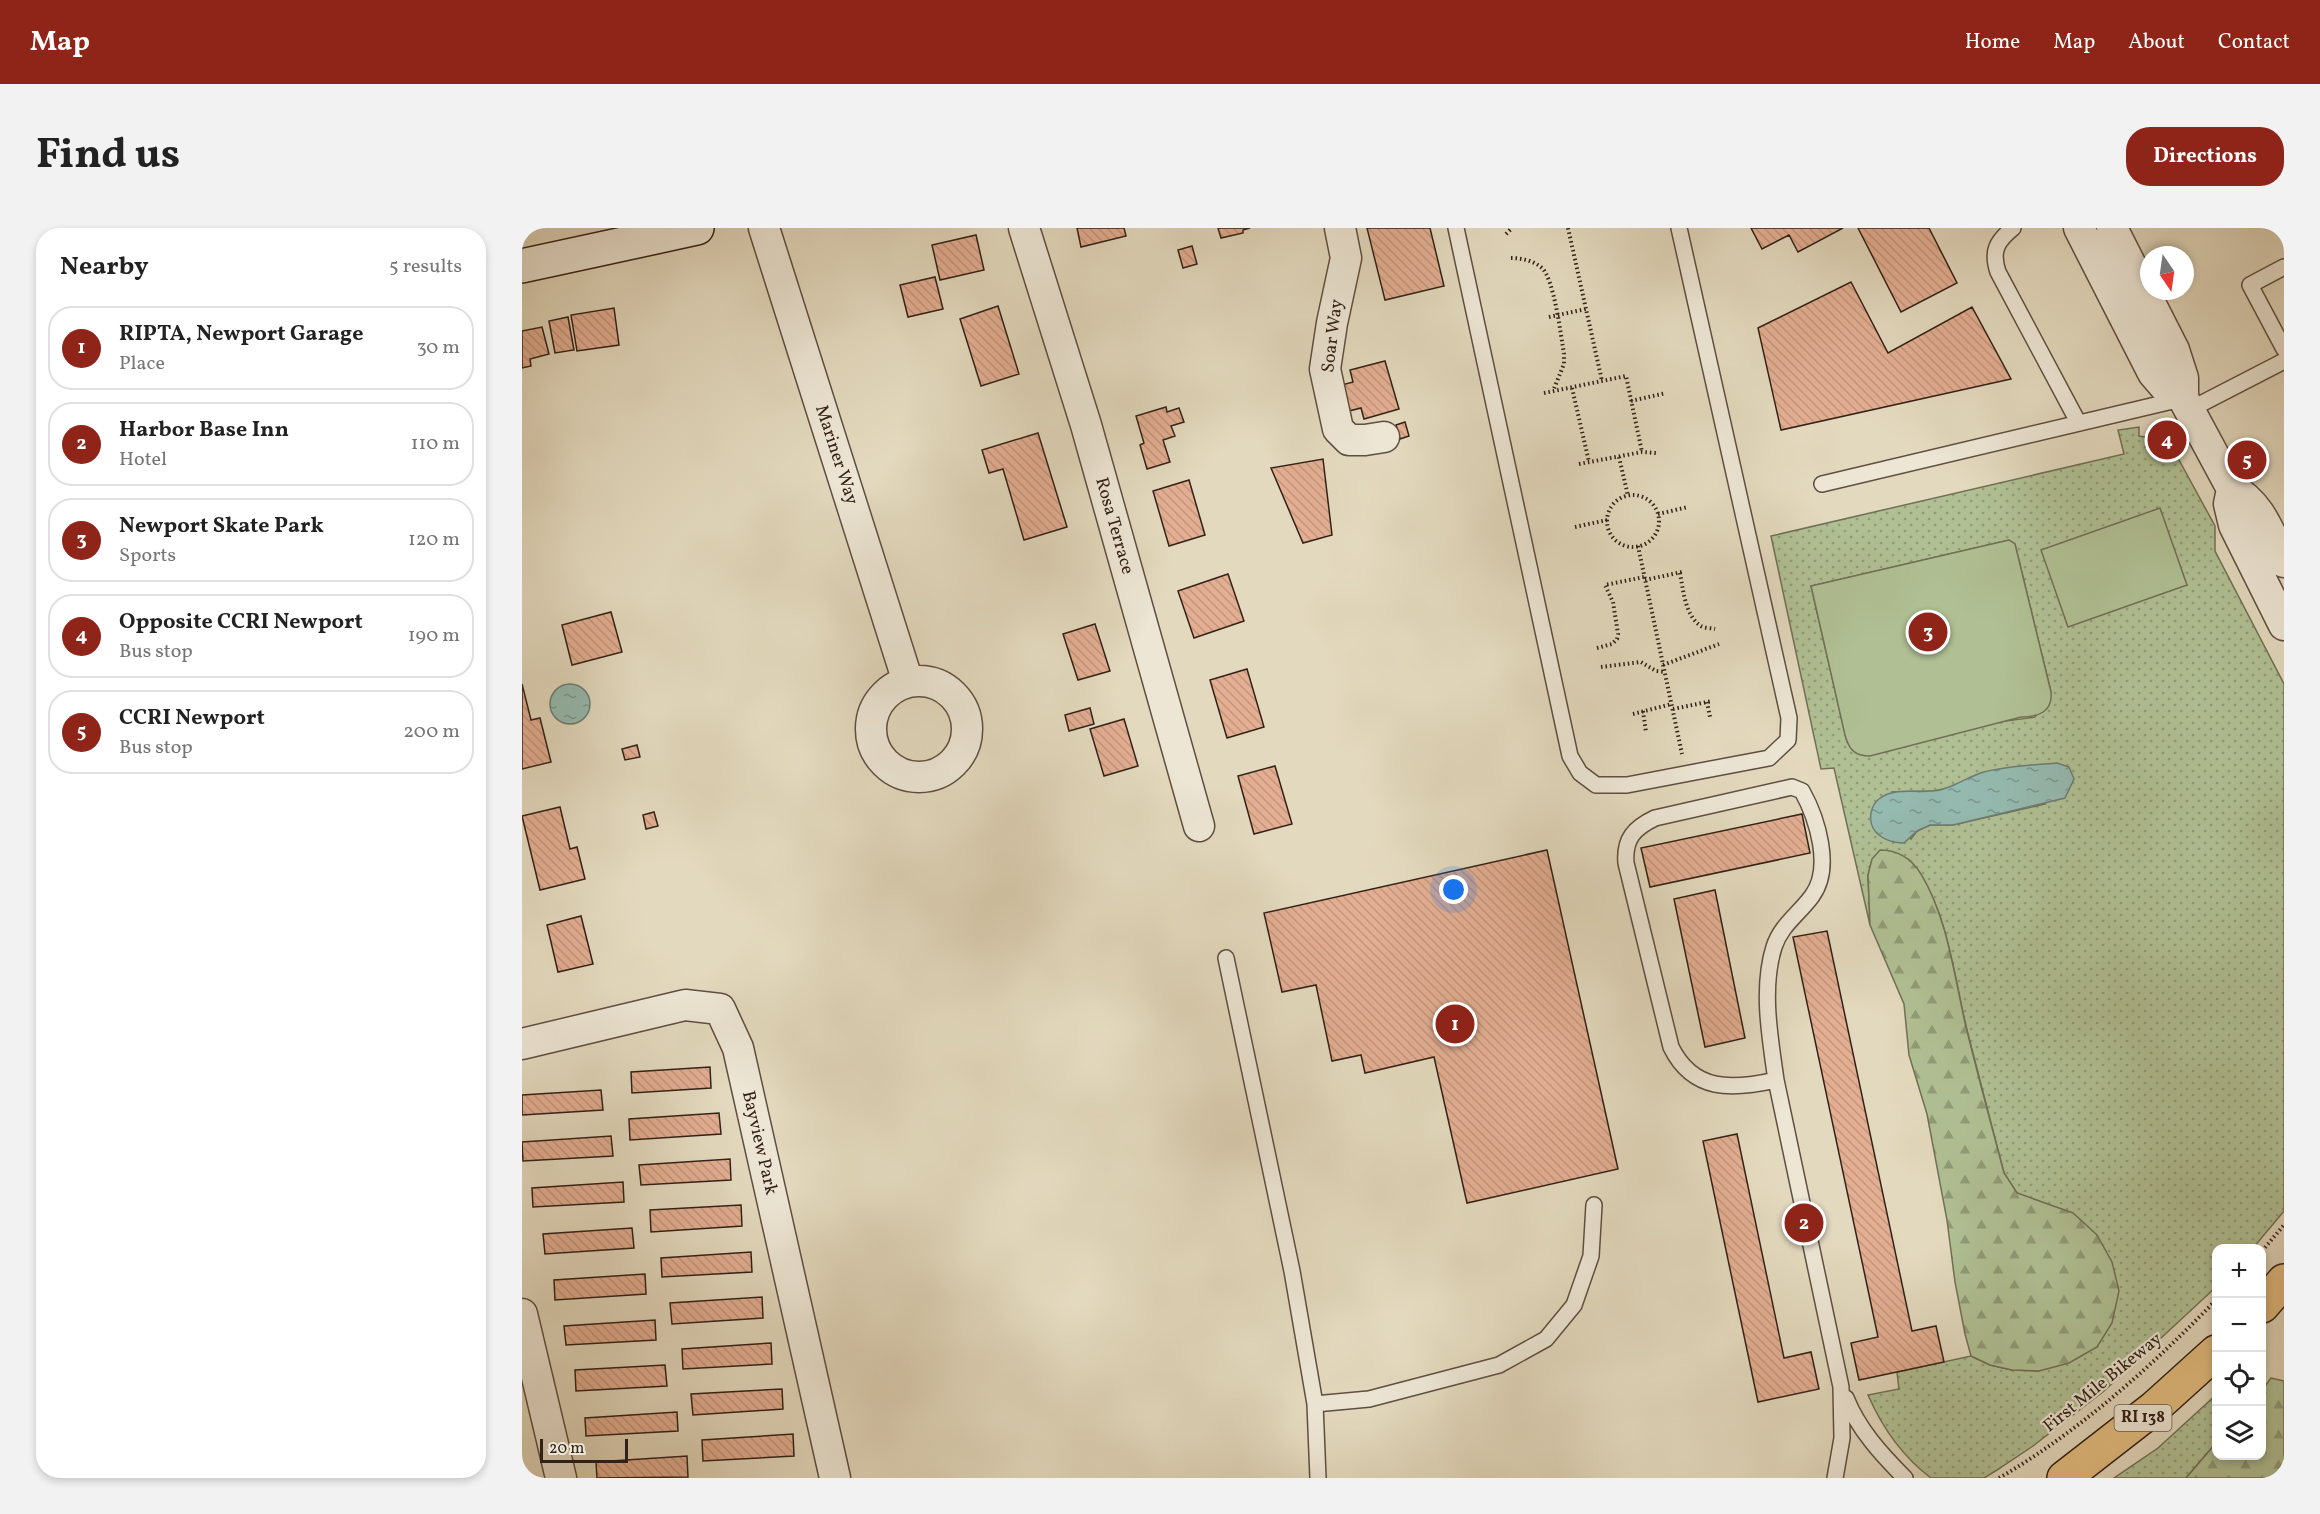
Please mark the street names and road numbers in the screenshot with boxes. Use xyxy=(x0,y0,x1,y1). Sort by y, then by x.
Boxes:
street label: Soar Way xyxy=(1316,297,1350,374)
street label: Mariner Way xyxy=(808,402,864,508)
street label: Rosa Terrace xyxy=(1088,475,1140,577)
street label: Bayview Park xyxy=(735,1088,783,1198)
street label: First Mile Bikeway xyxy=(2038,1327,2168,1439)
road number: RI 138 xyxy=(2114,1405,2172,1431)

